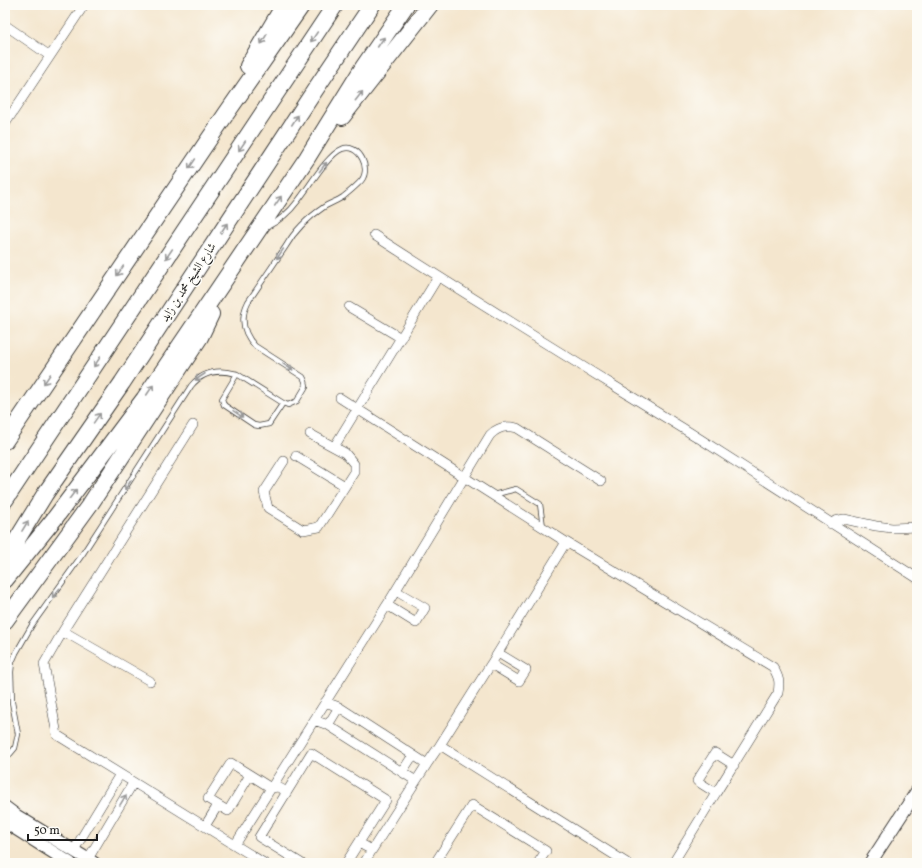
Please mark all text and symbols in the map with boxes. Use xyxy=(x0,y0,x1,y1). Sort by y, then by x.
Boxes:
one-way arrow xyxy=(310,32,318,43)
one-way arrow xyxy=(260,33,268,45)
one-way arrow xyxy=(377,36,385,48)
one-way arrow xyxy=(355,91,364,102)
one-way arrow xyxy=(292,114,300,126)
one-way arrow xyxy=(237,140,246,151)
one-way arrow xyxy=(188,158,196,169)
one-way arrow xyxy=(319,162,327,173)
one-way arrow xyxy=(274,196,282,207)
one-way arrow xyxy=(220,223,228,234)
street label: شارع الشيخ محمد بن زايد xyxy=(157,240,222,326)
one-way arrow xyxy=(165,248,173,259)
one-way arrow xyxy=(276,249,284,260)
one-way arrow xyxy=(116,266,124,277)
one-way arrow xyxy=(93,356,101,367)
one-way arrow xyxy=(282,364,294,372)
one-way arrow xyxy=(43,373,51,384)
one-way arrow xyxy=(194,374,206,382)
one-way arrow xyxy=(146,385,154,396)
one-way arrow xyxy=(232,411,244,419)
one-way arrow xyxy=(94,412,102,424)
one-way arrow xyxy=(124,479,132,490)
one-way arrow xyxy=(68,489,77,500)
one-way arrow xyxy=(22,520,30,532)
one-way arrow xyxy=(51,587,60,598)
one-way arrow xyxy=(119,794,127,806)
scale bar xyxy=(28,816,97,842)
text: 50 m xyxy=(34,823,60,839)

